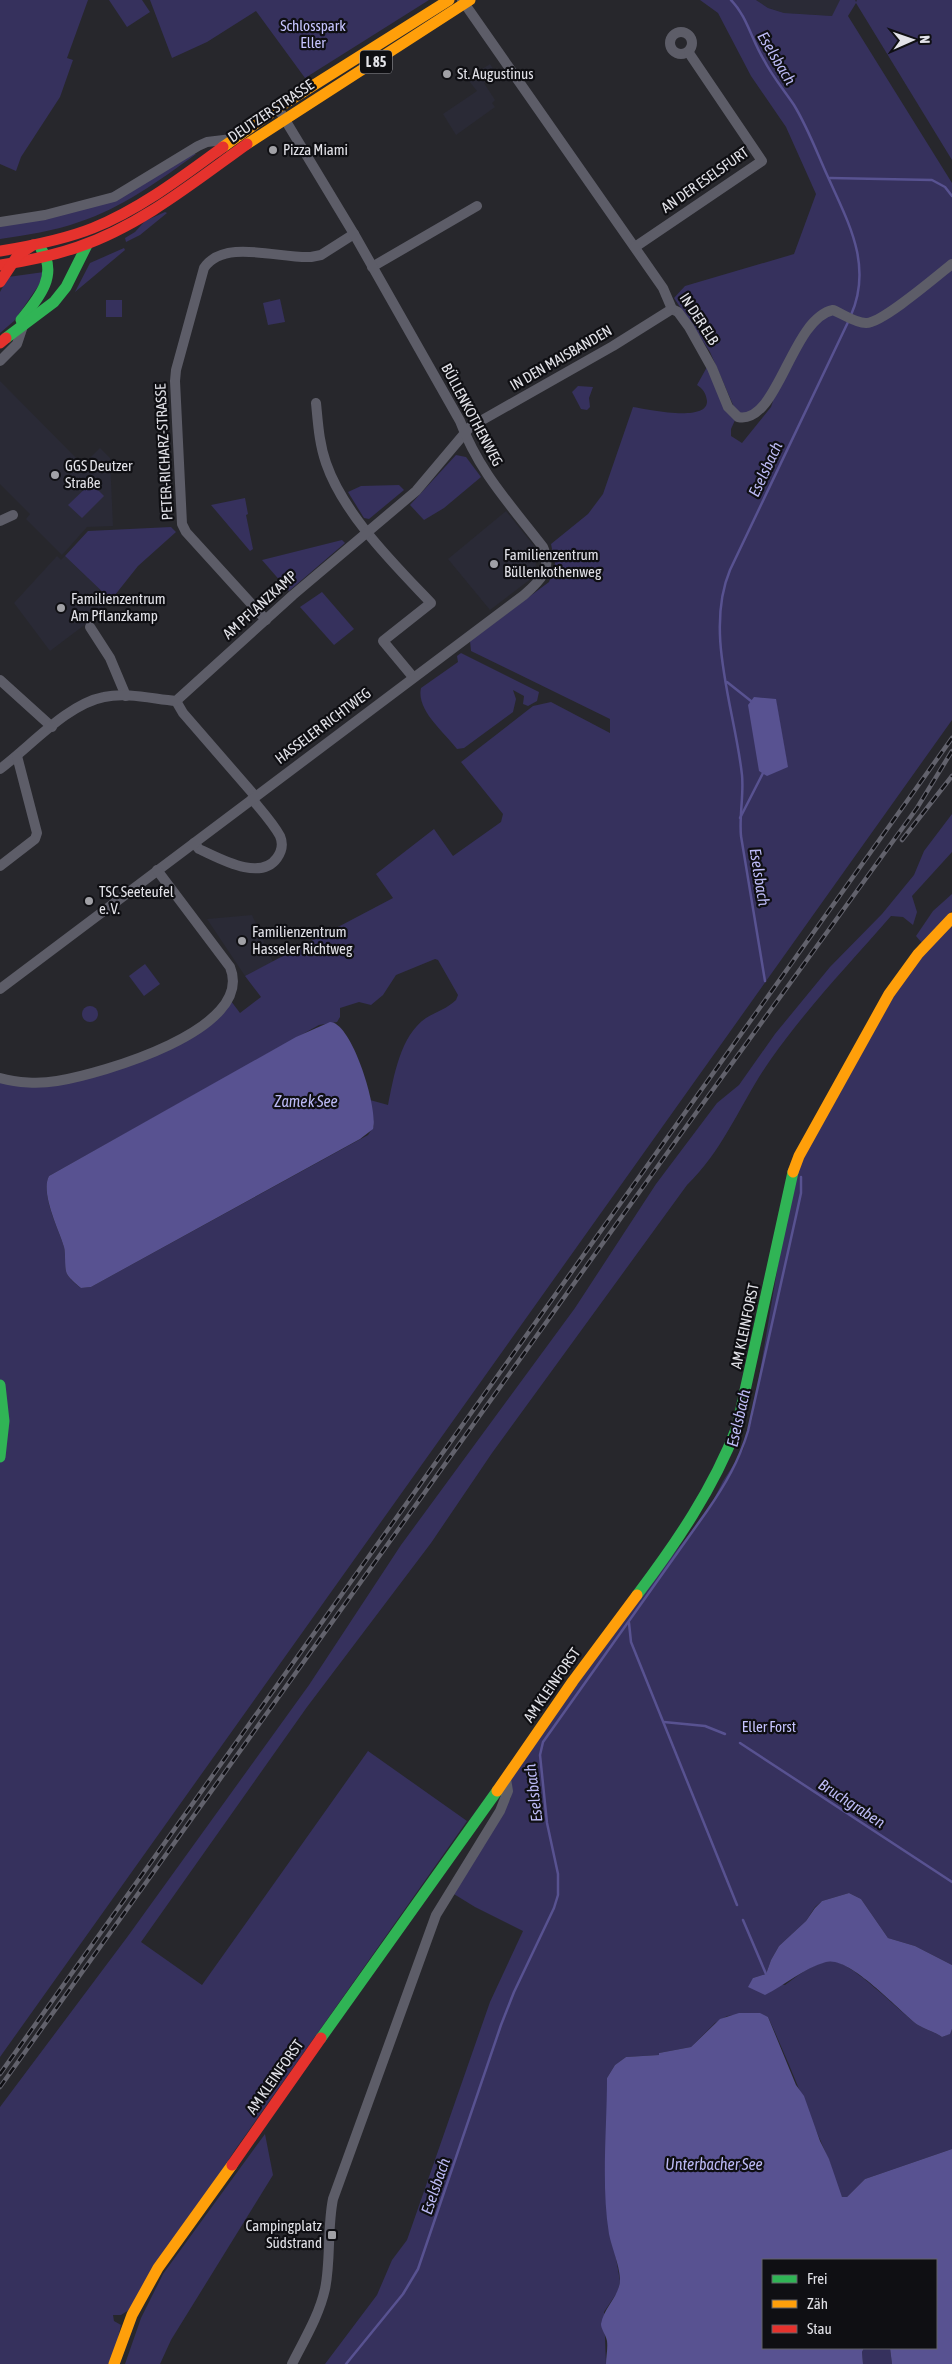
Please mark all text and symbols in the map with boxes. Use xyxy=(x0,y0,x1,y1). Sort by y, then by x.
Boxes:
north arrow xyxy=(887,15,937,65)
park label: Schlosspark Eller xyxy=(280,17,346,51)
water label: Eselsbach xyxy=(754,28,800,88)
text: N xyxy=(917,35,933,44)
road number: L 85 xyxy=(360,51,392,74)
place label: St. Augustinus xyxy=(457,65,534,82)
marker: St. Augustinus xyxy=(441,68,453,80)
street label: DEUTZER STRASSE xyxy=(225,75,317,145)
place label: Pizza Miami xyxy=(283,141,348,158)
street label: AN DER ESELSFURT xyxy=(658,143,752,216)
marker: Pizza Miami xyxy=(267,144,279,156)
street label: IN DER ELB xyxy=(676,290,722,348)
street label: IN DEN MAISBANDEN xyxy=(507,321,615,394)
street label: BÜLLENKOTHENWEG xyxy=(438,360,507,469)
street label: PETER-RICHARZ-STRASSE xyxy=(151,383,176,521)
water label: Eselsbach xyxy=(745,439,786,499)
place label: GGS Deutzer Straße xyxy=(65,457,133,491)
marker: GGS Deutzer Straße xyxy=(49,469,61,481)
place label: Familienzentrum Büllenkothenweg xyxy=(504,546,602,580)
marker: Familienzentrum Büllenkothenweg xyxy=(488,558,500,570)
street label: AM PFLANZKAMP xyxy=(219,567,300,642)
place label: Familienzentrum Am Pflanzkamp xyxy=(71,590,166,624)
marker: Familienzentrum Am Pflanzkamp xyxy=(55,602,67,614)
street label: HASSELER RICHTWEG xyxy=(271,684,374,767)
water label: Eselsbach xyxy=(747,847,773,907)
place label: TSC Seeteufel e. V. xyxy=(99,883,174,917)
marker: TSC Seeteufel e. V. xyxy=(83,895,95,907)
place label: Familienzentrum Hasseler Richtweg xyxy=(252,923,353,957)
marker: Familienzentrum Hasseler Richtweg xyxy=(236,935,248,947)
water label: Zamek See xyxy=(274,1092,338,1110)
street label: AM KLEINFORST xyxy=(727,1281,762,1370)
water label: Eselsbach xyxy=(723,1387,753,1448)
street label: AM KLEINFORST xyxy=(520,1644,584,1725)
park label: Eller Forst xyxy=(742,1718,796,1735)
water label: Eselsbach xyxy=(520,1763,545,1823)
water label: Bruchgraben xyxy=(815,1775,889,1832)
street label: AM KLEINFORST xyxy=(243,2036,307,2117)
water label: Eselsbach xyxy=(417,2155,453,2217)
water label: Unterbacher See xyxy=(665,2155,763,2173)
place label: Campingplatz Südstrand xyxy=(245,2217,323,2251)
marker: Campingplatz Südstrand xyxy=(326,2229,338,2241)
legend xyxy=(762,2259,937,2349)
text: Frei xyxy=(807,2270,827,2287)
text: Zäh xyxy=(807,2295,828,2312)
text: Stau xyxy=(807,2320,832,2337)

